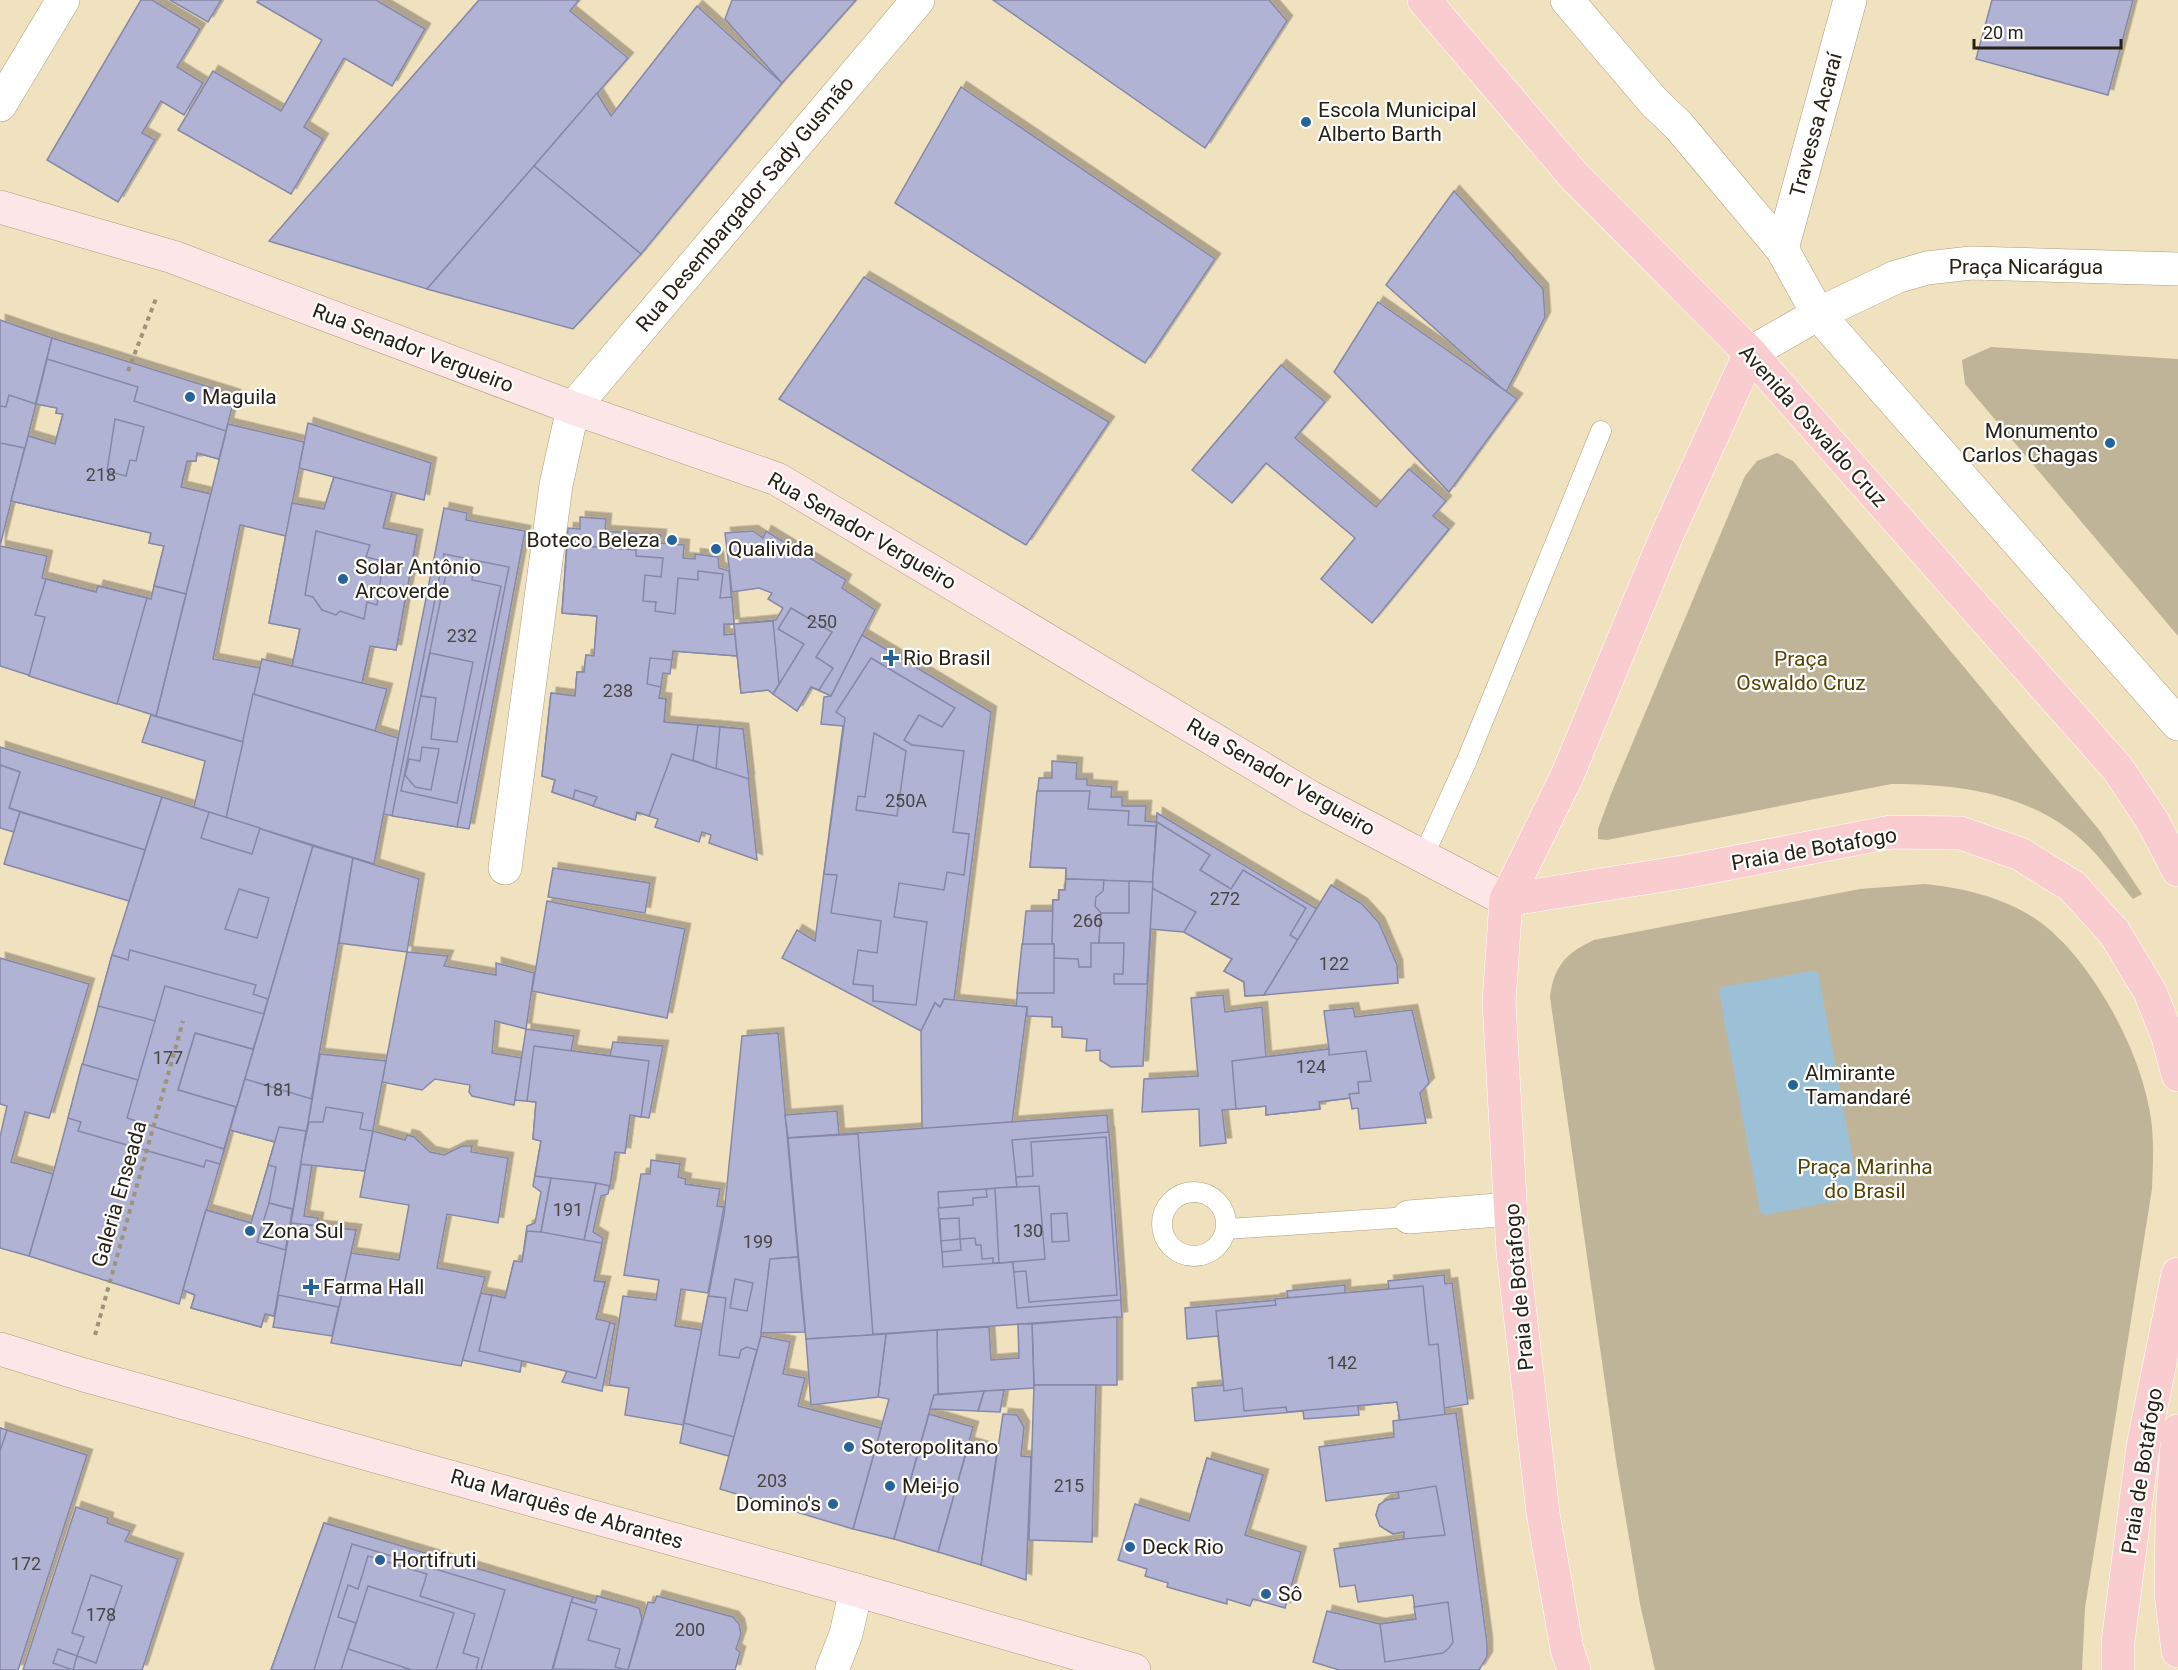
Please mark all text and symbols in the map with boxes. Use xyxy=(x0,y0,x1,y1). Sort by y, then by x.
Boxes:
scale bar xyxy=(1974,12,2121,50)
text: 20 m xyxy=(1983,22,2023,43)
street label: Travessa Acaraí xyxy=(1785,49,1847,200)
street label: Rua Desembargador Sady Gusmão xyxy=(631,72,859,336)
place label: Escola Municipal Alberto Barth xyxy=(1318,98,1477,146)
marker: Escola Municipal Alberto Barth xyxy=(1299,115,1313,129)
street label: Praça Nicarágua xyxy=(1949,255,2103,279)
street label: Rua Senador Vergueiro xyxy=(309,299,517,397)
street label: Avenida Oswaldo Cruz xyxy=(1734,340,1892,512)
place label: Maguila xyxy=(202,385,277,409)
marker: Maguila xyxy=(183,390,197,404)
place label: Monumento Carlos Chagas xyxy=(1962,419,2098,467)
marker: Monumento Carlos Chagas xyxy=(2103,436,2117,450)
house number: 218 xyxy=(86,464,116,485)
street label: Rua Senador Vergueiro xyxy=(764,467,960,595)
place label: Boteco Beleza xyxy=(526,528,660,552)
marker: Boteco Beleza xyxy=(665,533,679,547)
place label: Qualivida xyxy=(728,537,814,561)
marker: Qualivida xyxy=(709,542,723,556)
place label: Solar Antônio Arcoverde xyxy=(355,555,481,603)
marker: Solar Antônio Arcoverde xyxy=(336,572,350,586)
house number: 250 xyxy=(807,611,837,632)
house number: 232 xyxy=(447,625,477,646)
place label: Rio Brasil xyxy=(903,646,991,670)
park label: Praça Oswaldo Cruz xyxy=(1736,647,1866,695)
marker: Rio Brasil xyxy=(884,651,898,665)
house number: 238 xyxy=(603,680,633,701)
street label: Rua Senador Vergueiro xyxy=(1183,713,1379,841)
house number: 250A xyxy=(885,790,927,811)
street label: Praia de Botafogo xyxy=(1729,823,1899,875)
house number: 272 xyxy=(1210,888,1240,909)
house number: 266 xyxy=(1073,910,1103,931)
house number: 122 xyxy=(1319,953,1349,974)
house number: 177 xyxy=(153,1047,183,1068)
house number: 124 xyxy=(1296,1056,1326,1077)
place label: Almirante Tamandaré xyxy=(1805,1061,1911,1109)
marker: Almirante Tamandaré xyxy=(1786,1078,1800,1092)
house number: 181 xyxy=(263,1079,293,1100)
street label: Galeria Enseada xyxy=(87,1118,151,1270)
park label: Praça Marinha do Brasil xyxy=(1797,1155,1933,1203)
house number: 191 xyxy=(553,1199,583,1220)
street label: Praia de Botafogo xyxy=(1500,1202,1538,1372)
place label: Zona Sul xyxy=(262,1219,344,1243)
house number: 130 xyxy=(1013,1220,1043,1241)
marker: Zona Sul xyxy=(243,1224,257,1238)
house number: 199 xyxy=(743,1231,773,1252)
place label: Farma Hall xyxy=(323,1275,424,1299)
marker: Farma Hall xyxy=(304,1280,318,1294)
house number: 142 xyxy=(1327,1352,1357,1373)
street label: Praia de Botafogo xyxy=(2117,1386,2167,1556)
place label: Soteropolitano xyxy=(861,1435,998,1459)
marker: Soteropolitano xyxy=(842,1440,856,1454)
street label: Rua Marquês de Abrantes xyxy=(448,1464,686,1554)
house number: 203 xyxy=(757,1470,787,1491)
place label: Mei-jo xyxy=(902,1474,959,1498)
house number: 215 xyxy=(1054,1475,1084,1496)
marker: Mei-jo xyxy=(883,1479,897,1493)
place label: Domino's xyxy=(736,1492,821,1516)
marker: Domino's xyxy=(826,1497,840,1511)
place label: Deck Rio xyxy=(1142,1535,1224,1559)
marker: Deck Rio xyxy=(1123,1540,1137,1554)
place label: Hortifruti xyxy=(392,1548,477,1572)
house number: 172 xyxy=(11,1553,41,1574)
marker: Hortifruti xyxy=(373,1553,387,1567)
place label: Sô xyxy=(1278,1582,1302,1606)
marker: Sô xyxy=(1259,1587,1273,1601)
house number: 178 xyxy=(86,1604,116,1625)
house number: 200 xyxy=(675,1619,705,1640)

